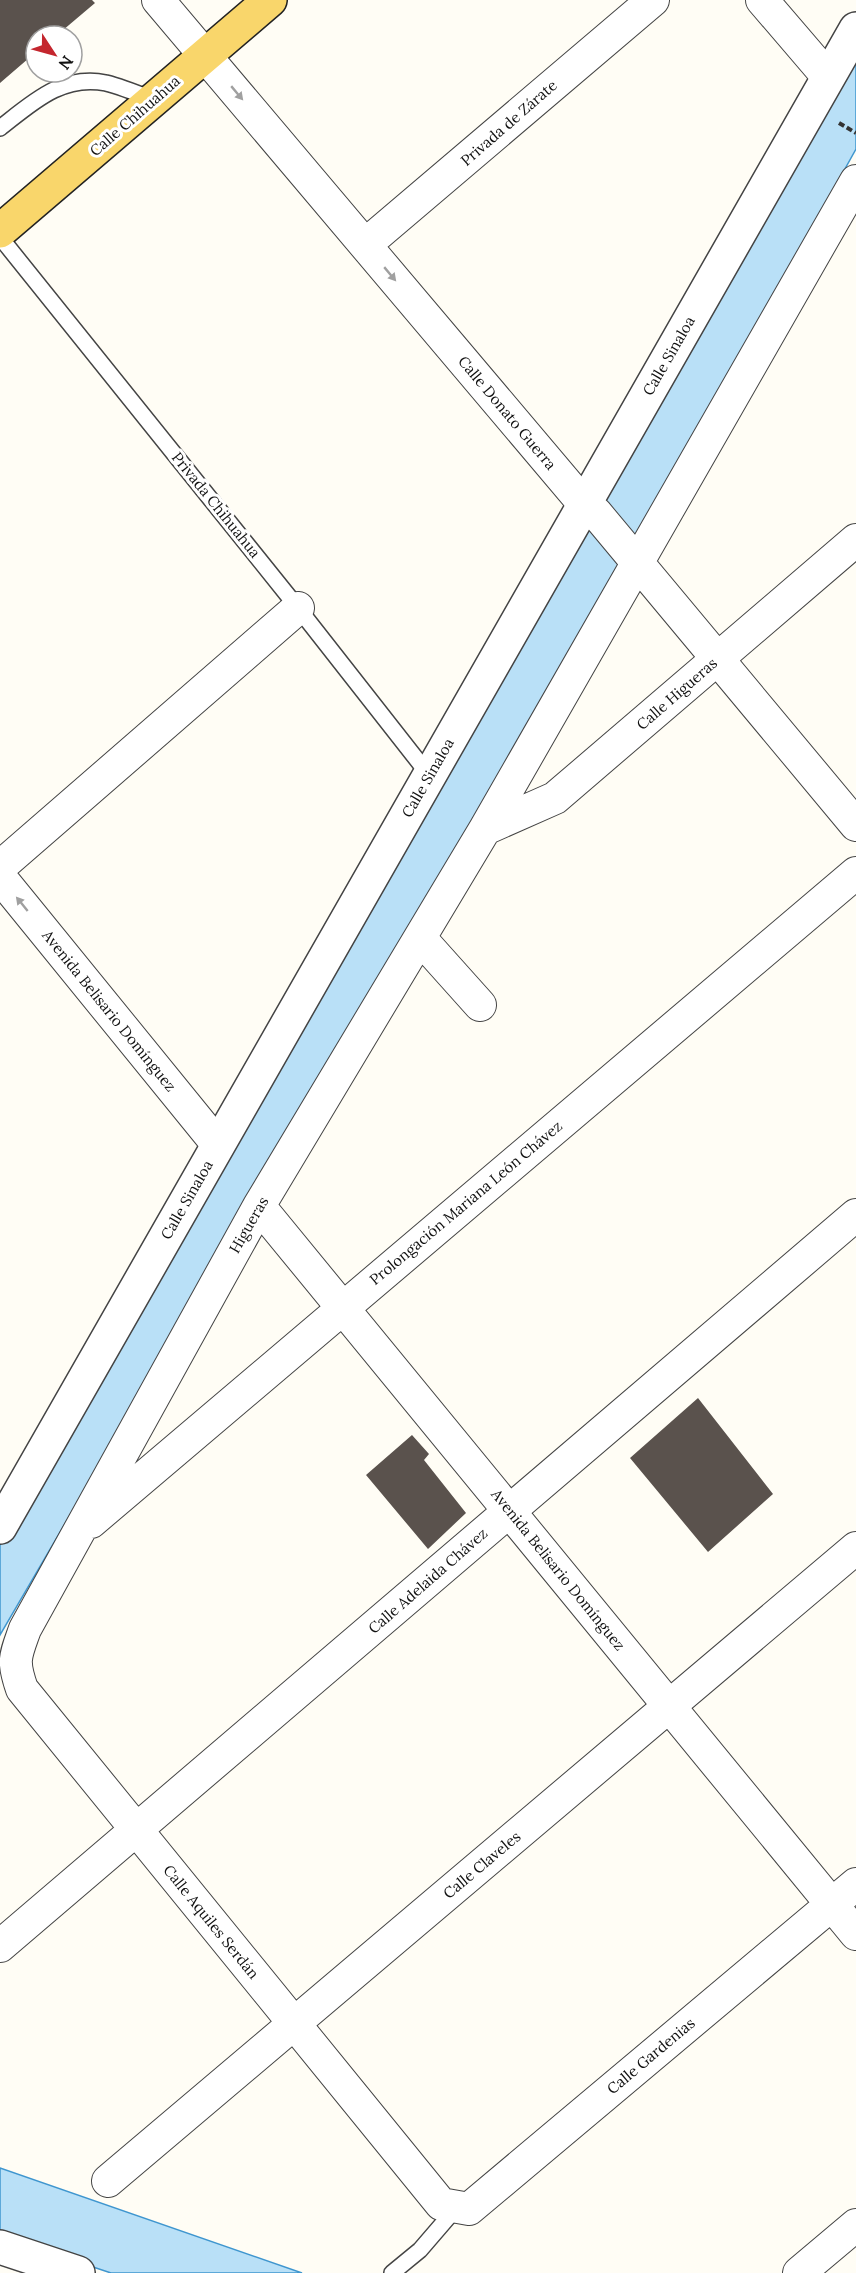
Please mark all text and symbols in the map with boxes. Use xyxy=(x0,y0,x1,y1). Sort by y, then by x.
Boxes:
north arrow xyxy=(24,24,84,84)
text: N xyxy=(54,52,78,74)
street label: Calle Chihuahua xyxy=(86,71,184,160)
street label: Privada de Zárate xyxy=(457,76,561,170)
one-way arrow xyxy=(230,85,243,101)
one-way arrow xyxy=(383,266,396,282)
street label: Calle Sinaloa xyxy=(638,312,699,399)
street label: Calle Donato Guerra xyxy=(454,352,561,474)
street label: Privada Chihuahua xyxy=(168,448,265,562)
street label: Calle Higueras xyxy=(632,653,721,734)
street label: Calle Sinaloa xyxy=(397,734,458,821)
one-way arrow xyxy=(16,896,29,912)
street label: Avenida Belisario Domínguez xyxy=(38,925,180,1095)
street label: Prolongación Mariana León Chávez xyxy=(365,1116,566,1289)
street label: Calle Sinaloa xyxy=(156,1156,217,1243)
street label: Higueras xyxy=(225,1193,272,1256)
street label: Avenida Belisario Domínguez xyxy=(487,1484,629,1654)
street label: Calle Adelaida Chávez xyxy=(364,1524,491,1638)
street label: Calle Claveles xyxy=(439,1827,524,1903)
street label: Calle Aquiles Serdán xyxy=(159,1861,263,1983)
street label: Calle Gardenias xyxy=(603,2013,699,2098)

